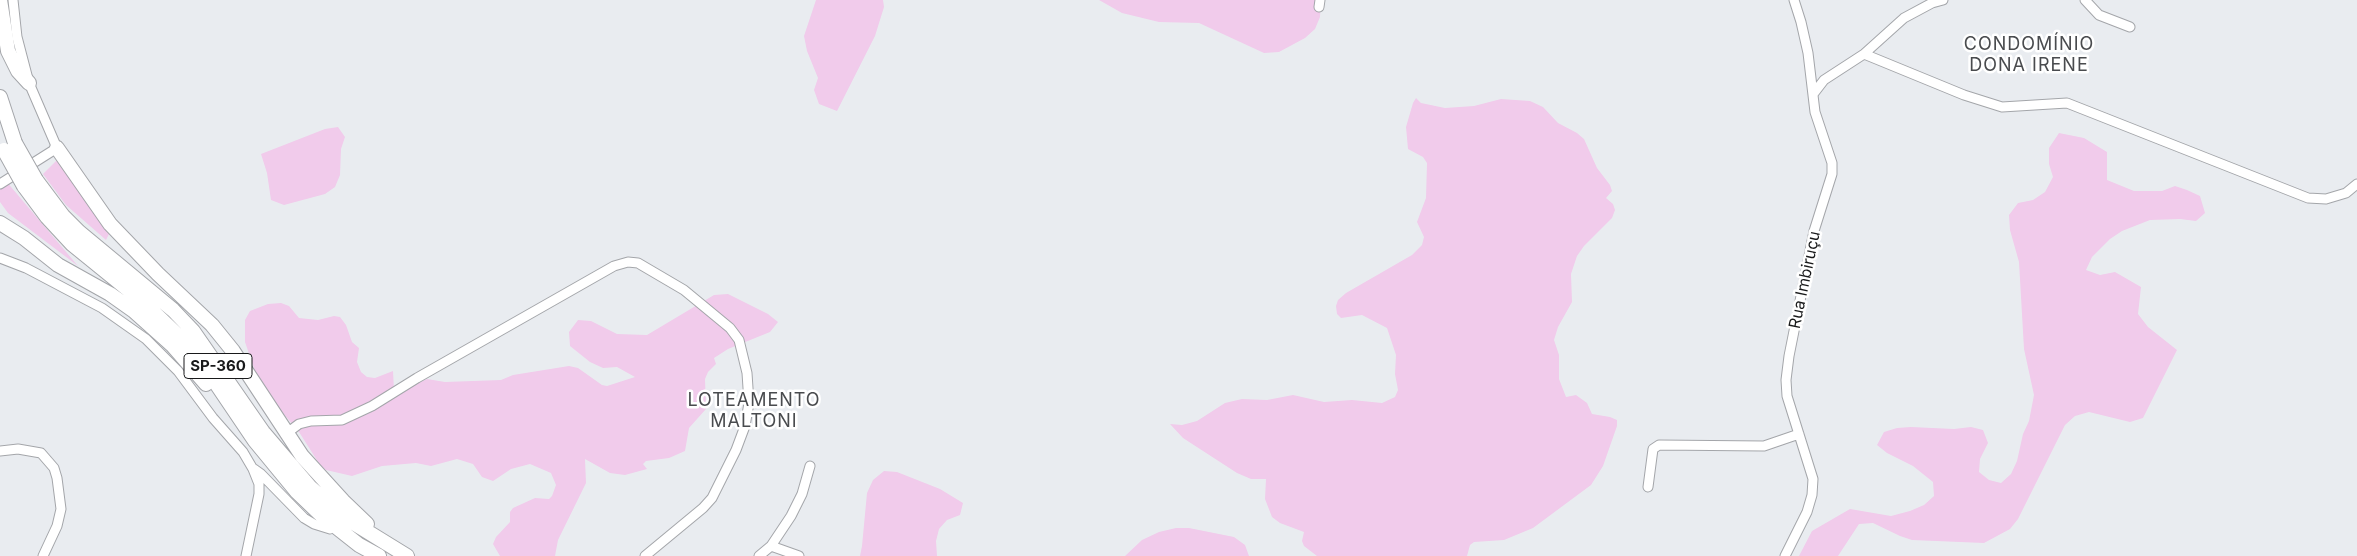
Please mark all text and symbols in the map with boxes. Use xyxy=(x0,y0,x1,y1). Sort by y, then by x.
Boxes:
district label: CONDOMÍNIO DONA IRENE xyxy=(1963,34,2095,76)
street label: Rua Imbiruçu xyxy=(1785,229,1825,331)
road number: SP-360 xyxy=(184,354,252,378)
district label: LOTEAMENTO MALTONI xyxy=(686,390,822,432)

